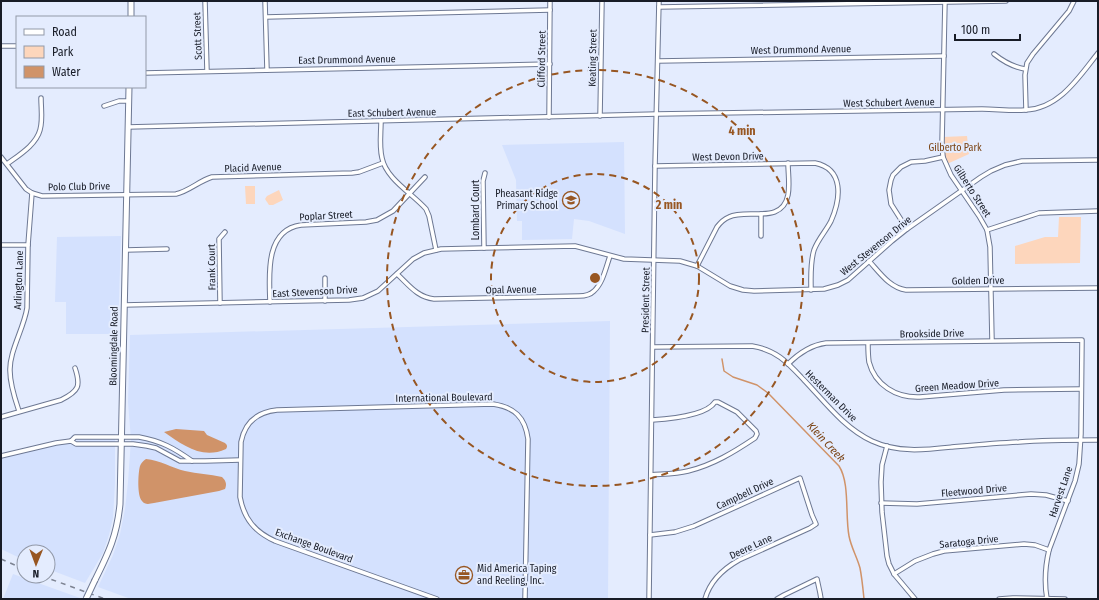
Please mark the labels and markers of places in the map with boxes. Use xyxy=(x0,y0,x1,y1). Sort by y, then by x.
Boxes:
place label: Pheasant Ridge Primary School xyxy=(495,188,558,212)
school or university icon: Pheasant Ridge Primary School xyxy=(561,190,581,210)
centre of rings xyxy=(588,271,602,285)
place label: Mid America Taping and Reeling, Inc. xyxy=(477,563,557,587)
office icon: Mid America Taping and Reeling, Inc. xyxy=(454,565,474,585)

